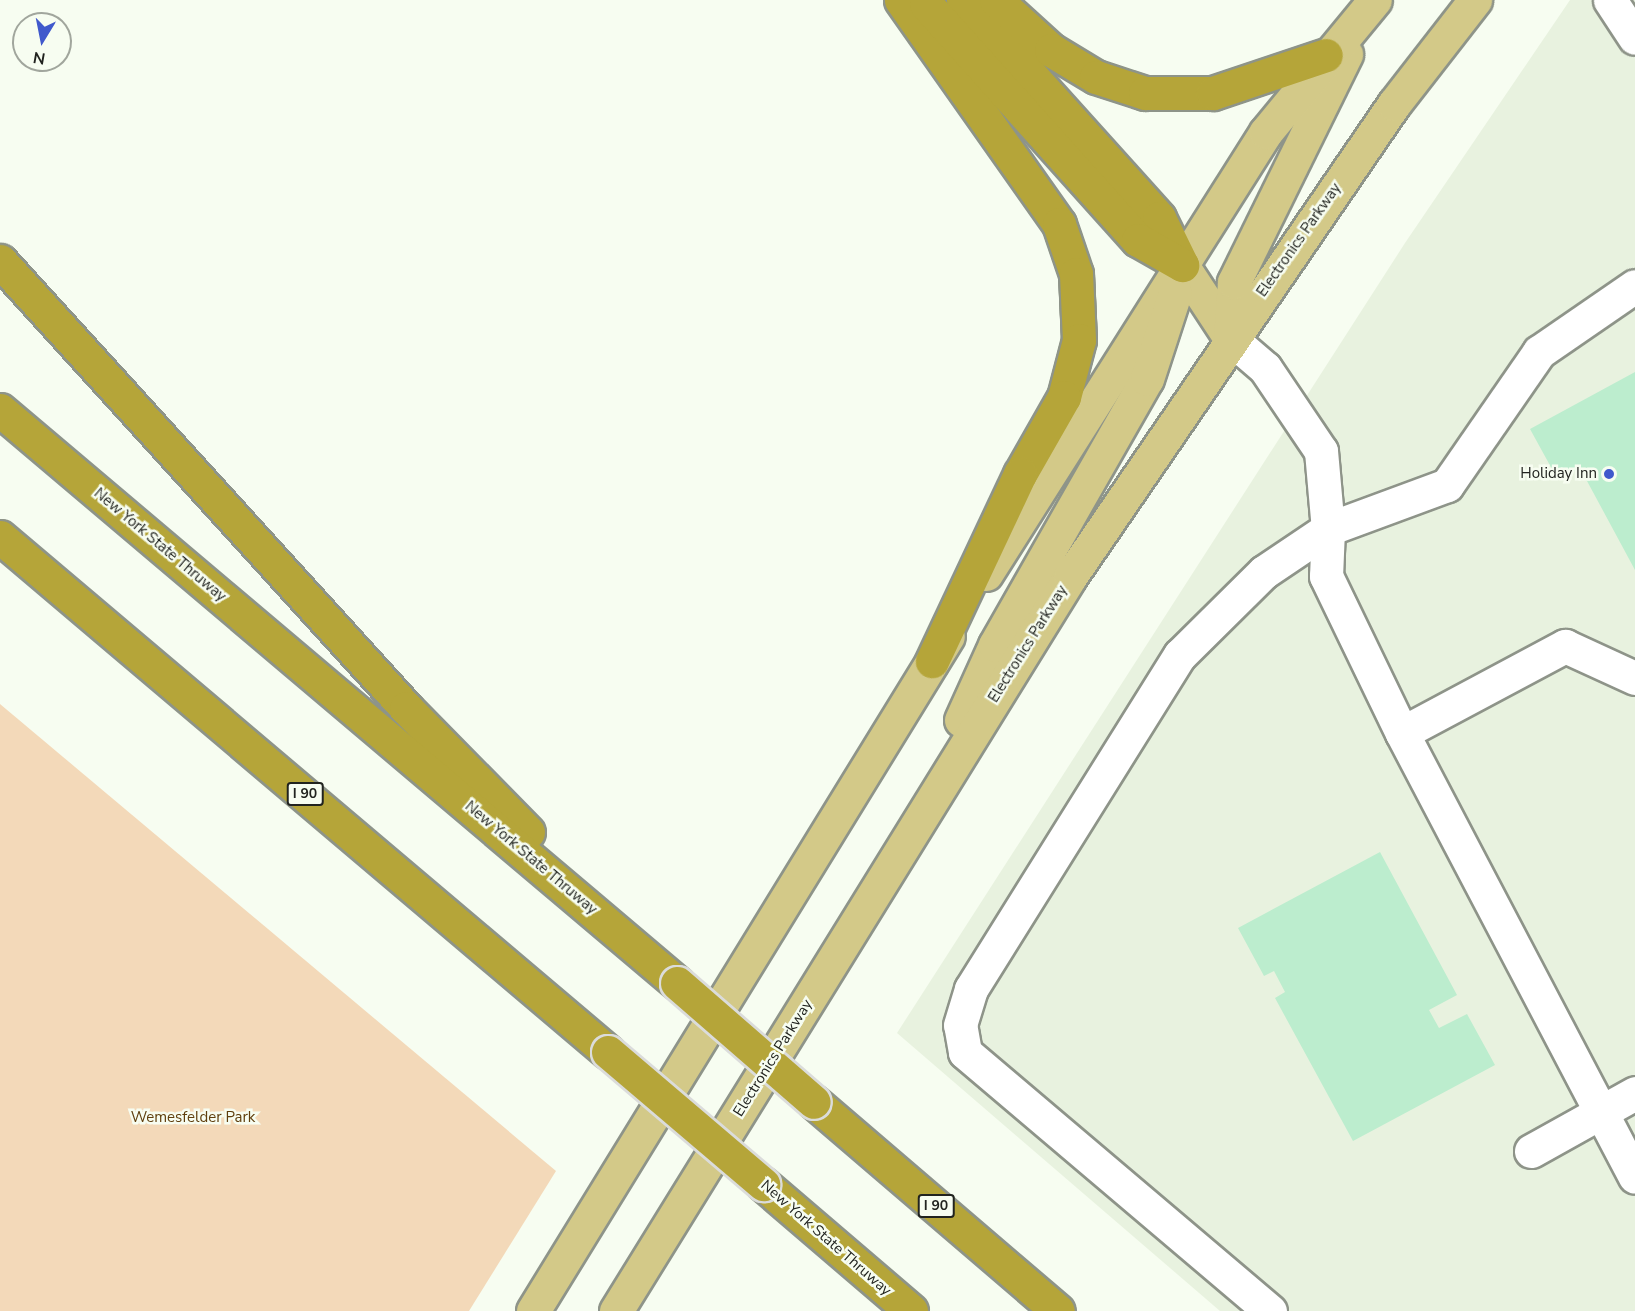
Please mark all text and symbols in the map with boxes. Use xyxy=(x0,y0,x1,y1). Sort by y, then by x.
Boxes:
north arrow xyxy=(12,12,72,72)
text: N xyxy=(31,46,47,70)
street label: Electronics Parkway xyxy=(1253,180,1345,300)
place label: Holiday Inn xyxy=(1520,465,1597,483)
marker: Holiday Inn xyxy=(1602,467,1616,481)
street label: New York State Thruway xyxy=(90,484,230,606)
street label: Electronics Parkway xyxy=(985,582,1071,706)
road number: I 90 xyxy=(286,783,324,805)
street label: New York State Thruway xyxy=(461,797,601,919)
street label: Electronics Parkway xyxy=(730,996,816,1120)
park label: Wemesfelder Park xyxy=(131,1109,255,1127)
street label: New York State Thruway xyxy=(757,1176,895,1300)
road number: I 90 xyxy=(916,1195,956,1217)

